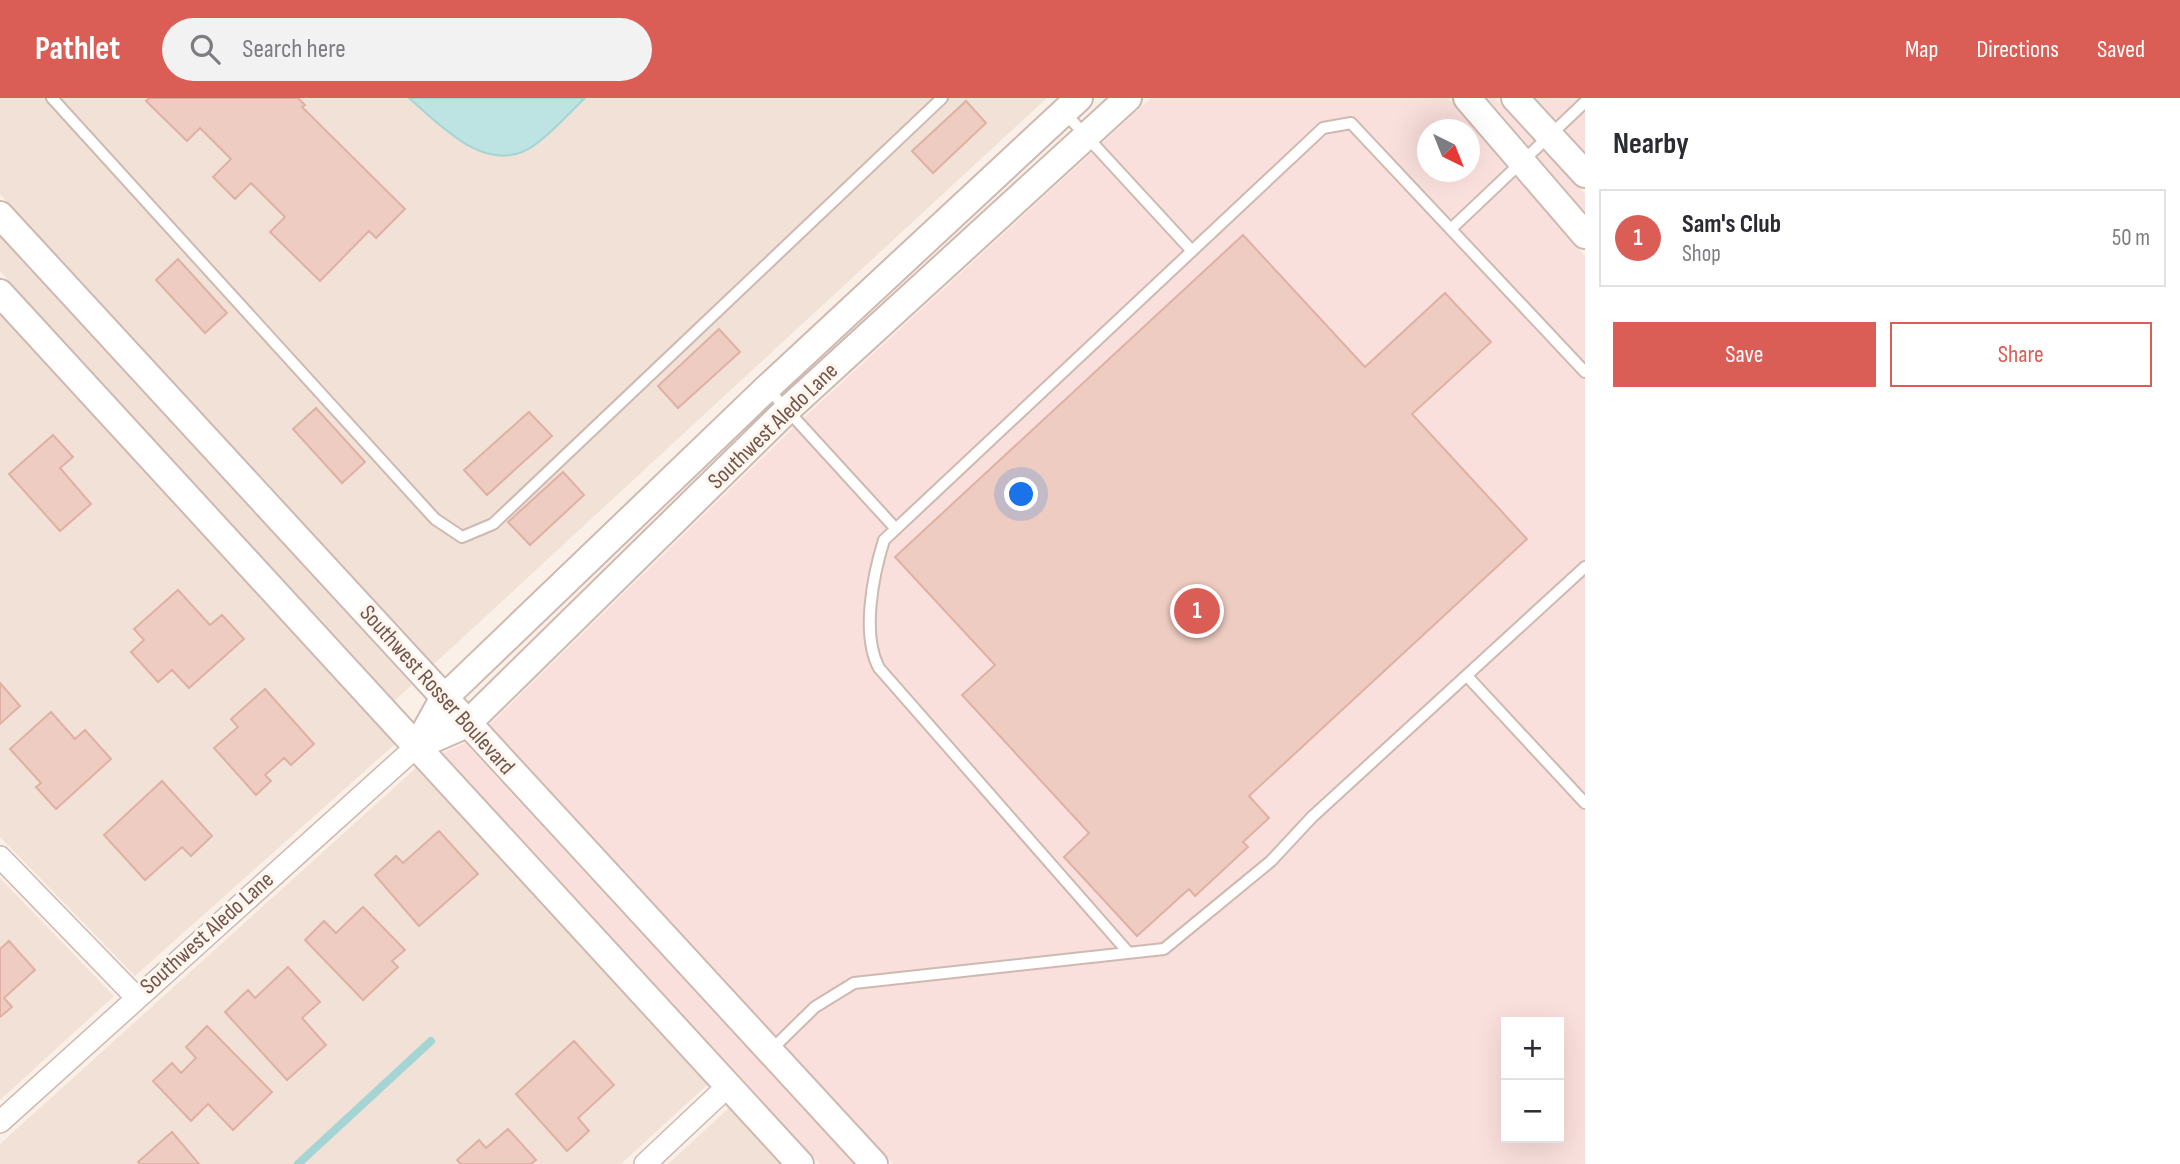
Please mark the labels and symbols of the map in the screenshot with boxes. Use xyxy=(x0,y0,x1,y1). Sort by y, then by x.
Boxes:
north arrow xyxy=(1417,119,1480,182)
street label: Southwest Aledo Lane xyxy=(702,357,844,495)
your location xyxy=(1004,477,1038,511)
pin: 1 xyxy=(1174,585,1220,637)
street label: Southwest Rosser Boulevard xyxy=(353,599,521,781)
street label: Southwest Aledo Lane xyxy=(135,866,279,1000)

